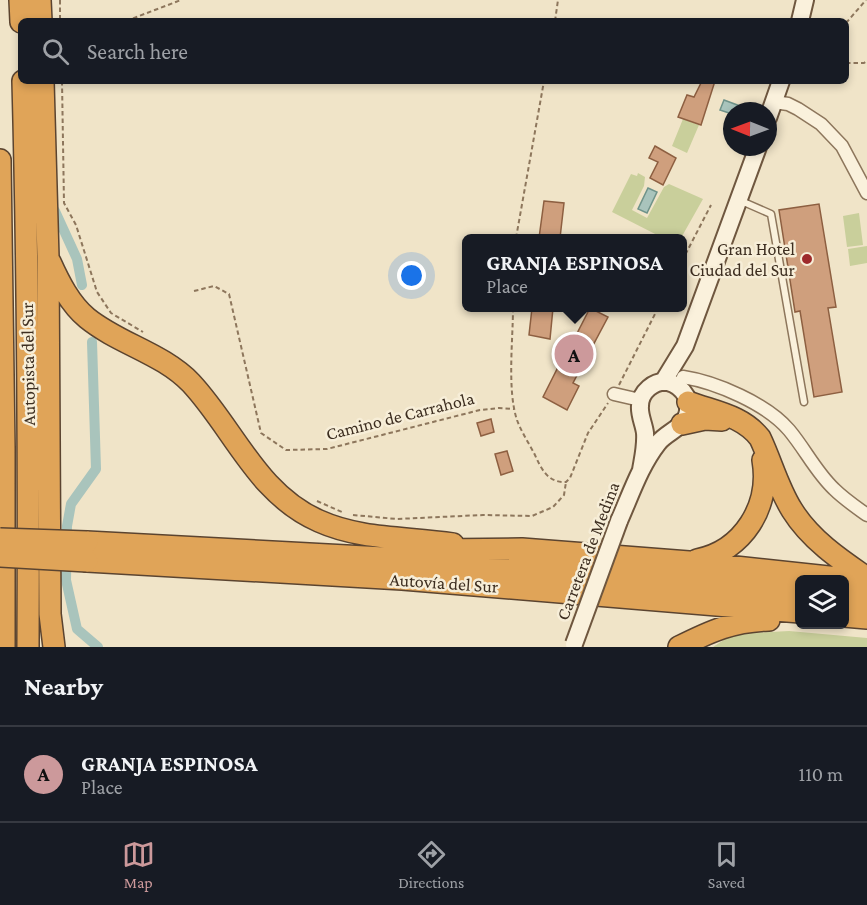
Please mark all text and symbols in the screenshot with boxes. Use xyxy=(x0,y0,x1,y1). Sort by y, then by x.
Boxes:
search box xyxy=(18,18,849,84)
icon: search xyxy=(39,35,72,68)
text: Search here xyxy=(87,39,188,64)
north arrow xyxy=(723,102,777,156)
popup xyxy=(462,234,687,312)
place label: Gran Hotel Ciudad del Sur xyxy=(690,239,796,280)
text: GRANJA ESPINOSA xyxy=(486,250,663,275)
marker: Gran Hotel Ciudad del Sur xyxy=(800,252,814,266)
your location xyxy=(397,261,426,290)
text: Place xyxy=(486,275,528,297)
street label: Autopista del Sur xyxy=(17,302,39,426)
pin: A xyxy=(554,332,594,376)
street label: Camino de Carrahola xyxy=(324,388,476,444)
street label: Carretera de Medina xyxy=(552,479,624,623)
street label: Autovía del Sur xyxy=(389,569,500,597)
map controls xyxy=(795,575,849,629)
button: layers xyxy=(795,575,849,629)
text: Nearby xyxy=(24,672,103,701)
text: GRANJA ESPINOSA xyxy=(81,751,258,776)
text: A xyxy=(38,763,49,785)
text: 110 m xyxy=(799,763,843,785)
text: Place xyxy=(81,776,123,798)
tab: Map xyxy=(122,838,155,891)
tab: Directions xyxy=(398,838,464,891)
tab: Saved xyxy=(708,838,745,891)

